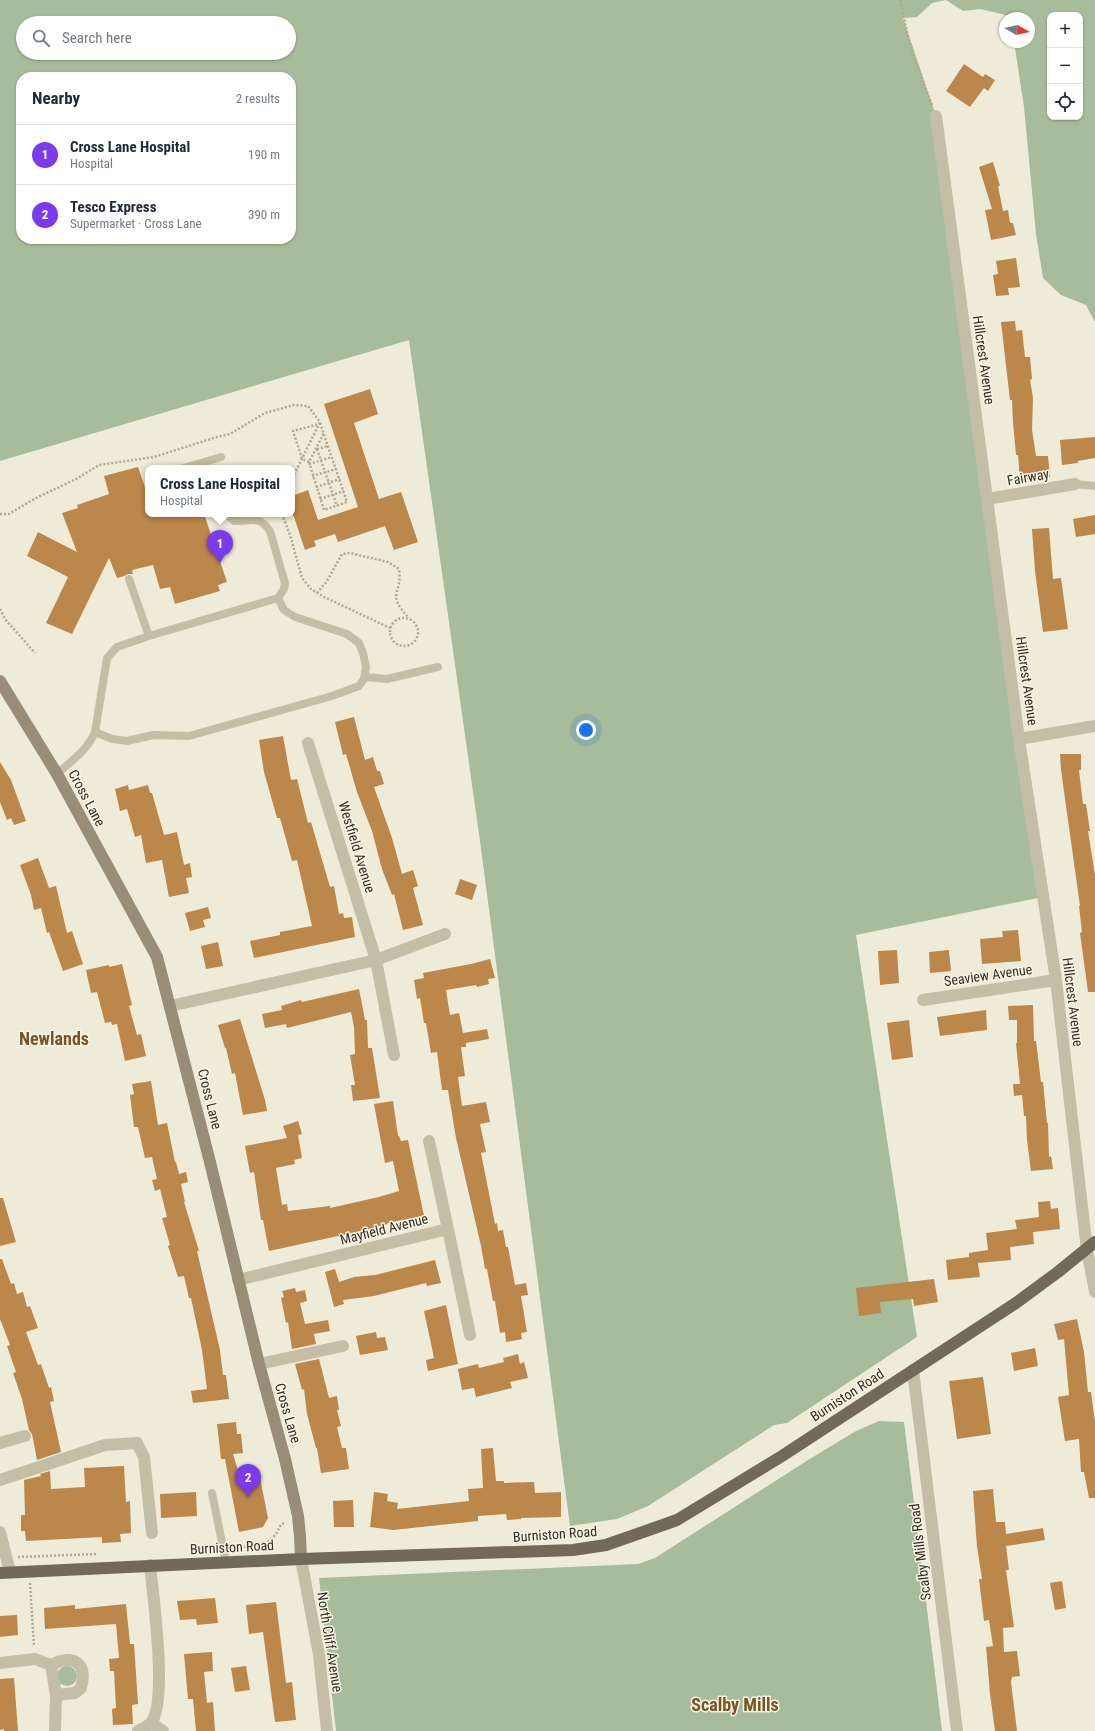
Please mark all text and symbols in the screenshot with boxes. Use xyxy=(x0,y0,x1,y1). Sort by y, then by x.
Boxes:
north arrow xyxy=(999,12,1035,48)
map controls xyxy=(1047,12,1083,120)
button: + xyxy=(1047,12,1083,48)
search box xyxy=(16,16,296,60)
icon: search xyxy=(30,27,52,49)
text: Search here xyxy=(62,29,132,47)
button: − xyxy=(1047,48,1083,84)
button: locate xyxy=(1047,84,1083,120)
text: Nearby xyxy=(32,88,80,108)
text: 2 results xyxy=(236,91,280,106)
text: Cross Lane Hospital xyxy=(70,138,190,156)
text: 1 xyxy=(42,147,48,162)
text: 190 m xyxy=(248,147,280,162)
text: Hospital xyxy=(70,156,113,171)
text: Tesco Express xyxy=(70,198,157,216)
text: 2 xyxy=(42,207,48,222)
text: 390 m xyxy=(248,207,280,222)
text: Supermarket · Cross Lane xyxy=(70,216,202,231)
street label: Hillcrest Avenue xyxy=(970,315,998,406)
popup xyxy=(145,465,295,517)
street label: Fairway xyxy=(1006,465,1050,489)
text: Cross Lane Hospital xyxy=(160,475,280,493)
text: Hospital xyxy=(160,493,203,508)
pin: 1 xyxy=(207,530,233,563)
street label: Hillcrest Avenue xyxy=(1013,636,1041,727)
your location xyxy=(576,720,596,740)
street label: Cross Lane xyxy=(65,767,109,829)
street label: Westfield Avenue xyxy=(336,799,379,895)
street label: Hillcrest Avenue xyxy=(1060,957,1086,1048)
street label: Seaview Avenue xyxy=(943,961,1034,989)
district label: Newlands xyxy=(19,1028,89,1049)
street label: Cross Lane xyxy=(195,1067,225,1131)
street label: Mayfield Avenue xyxy=(338,1210,430,1248)
street label: Burniston Road xyxy=(807,1365,887,1425)
street label: Cross Lane xyxy=(272,1381,304,1445)
pin: 2 xyxy=(235,1464,261,1497)
street label: Scalby Mills Road xyxy=(906,1503,934,1601)
street label: Burniston Road xyxy=(512,1523,598,1545)
street label: Burniston Road xyxy=(190,1537,274,1557)
street label: North Cliff Avenue xyxy=(314,1591,346,1694)
district label: Scalby Mills xyxy=(691,1694,779,1715)

